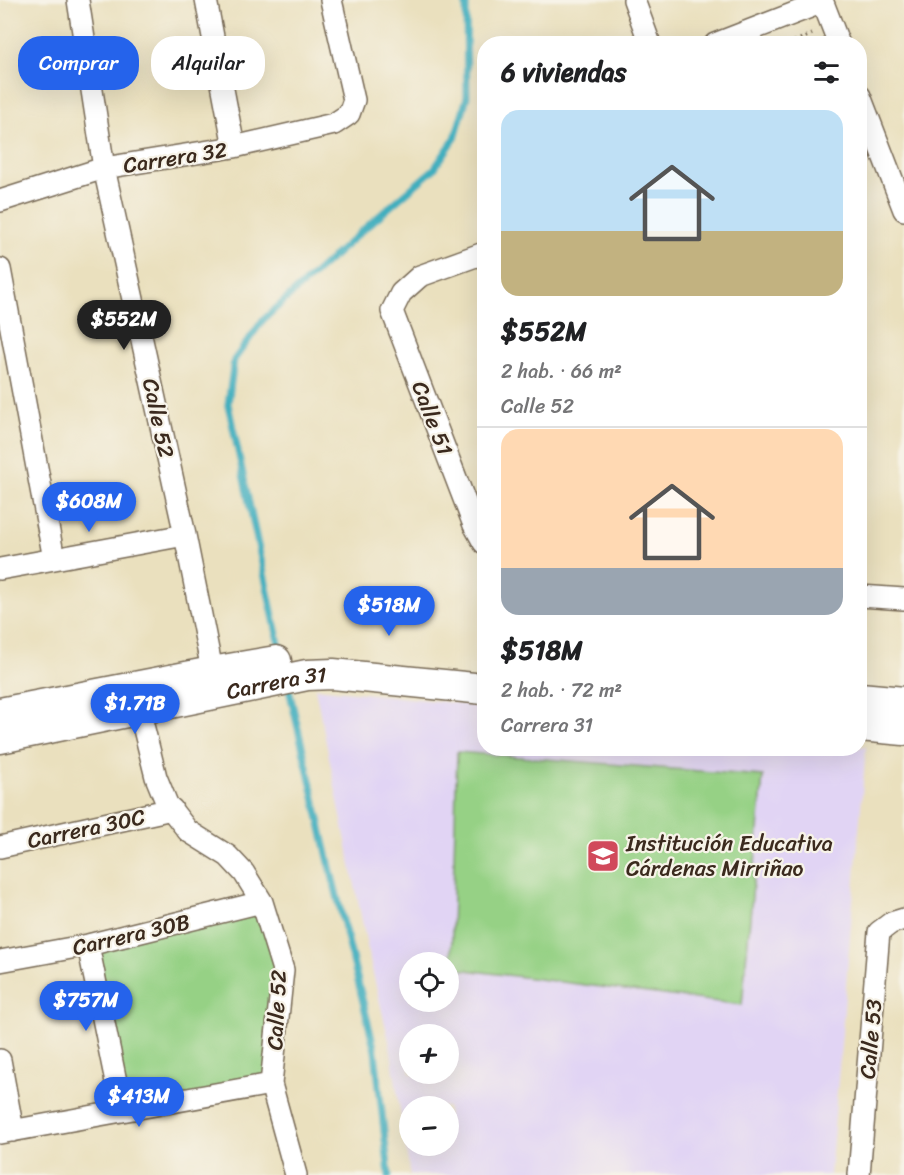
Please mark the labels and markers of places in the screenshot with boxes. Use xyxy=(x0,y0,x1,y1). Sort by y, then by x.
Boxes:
pin: $552M xyxy=(82,300,166,351)
pin: $608M xyxy=(47,482,131,533)
pin: $518M xyxy=(347,586,431,637)
pin: $1.71B xyxy=(86,684,184,735)
place label: Institución Educativa Cárdenas Mirriñao xyxy=(625,824,833,888)
school or university icon: Institución Educativa Cárdenas Mirriñao xyxy=(585,838,621,874)
pin: $757M xyxy=(44,981,128,1032)
pin: $413M xyxy=(97,1077,181,1128)

